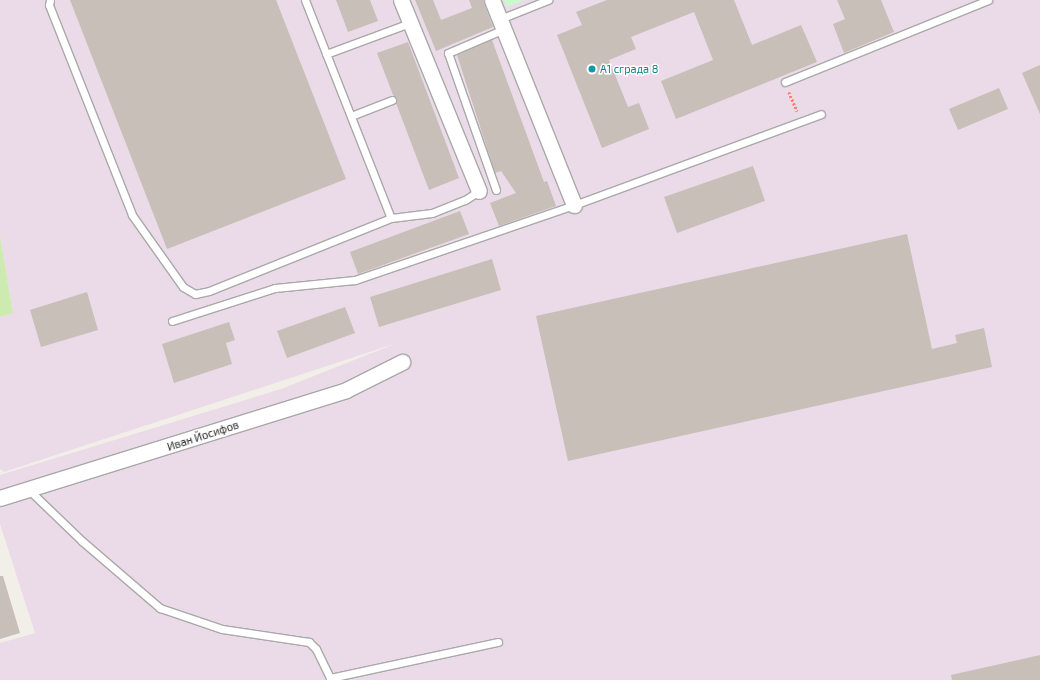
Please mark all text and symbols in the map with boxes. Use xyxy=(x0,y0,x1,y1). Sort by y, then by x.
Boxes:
place label: А1 сграда 8 xyxy=(600,62,658,76)
marker: А1 сграда 8 xyxy=(587,64,597,74)
street label: Иван Йосифов xyxy=(165,418,241,454)

